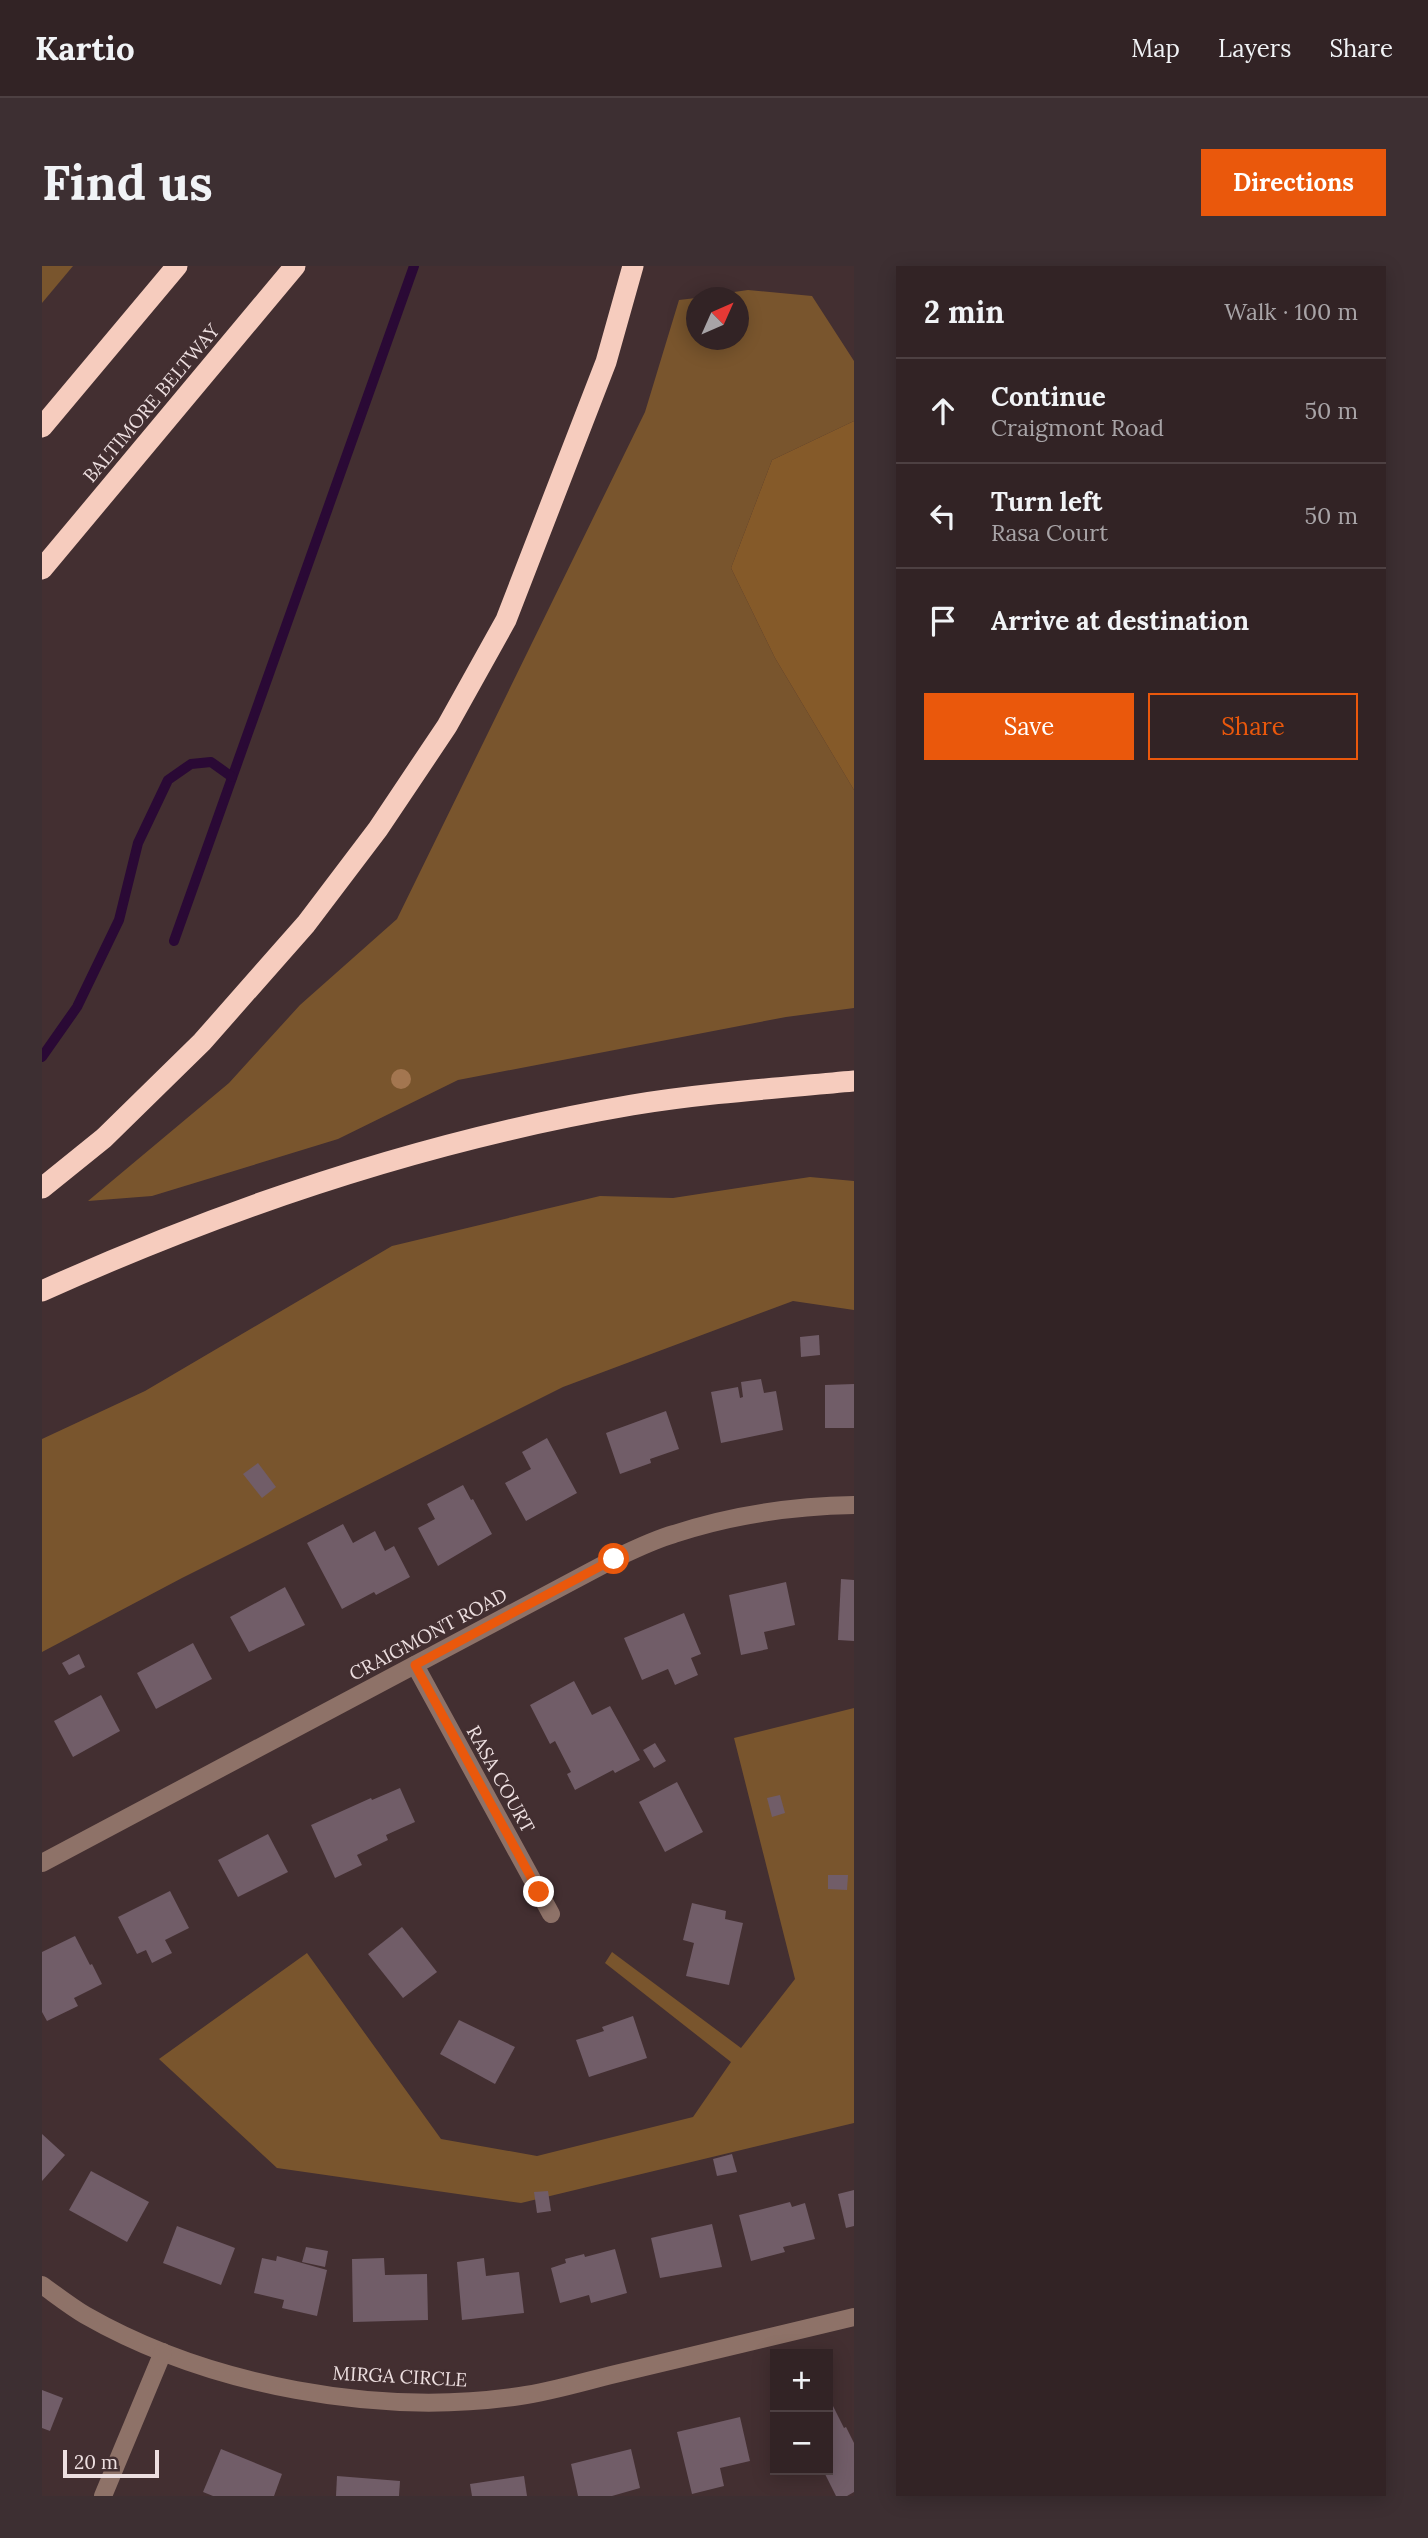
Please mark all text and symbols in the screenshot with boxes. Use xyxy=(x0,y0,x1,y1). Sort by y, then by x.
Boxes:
text: Kartio xyxy=(35,27,135,69)
text: Map xyxy=(1131,33,1180,64)
text: Layers xyxy=(1218,33,1291,64)
text: Share xyxy=(1329,33,1393,64)
button: Directions xyxy=(1201,149,1386,216)
text: Find us xyxy=(42,151,213,213)
north arrow xyxy=(686,287,749,350)
text: 2 min xyxy=(924,293,1004,331)
text: Walk · 100 m xyxy=(1224,297,1358,326)
street label: BALTIMORE BELTWAY xyxy=(78,318,225,487)
text: Continue xyxy=(991,380,1106,413)
icon: ahead xyxy=(924,392,962,430)
text: 50 m xyxy=(1305,396,1358,425)
text: Craigmont Road xyxy=(991,413,1164,442)
text: Turn left xyxy=(991,485,1102,518)
icon: left xyxy=(924,497,962,535)
text: 50 m xyxy=(1305,501,1358,530)
text: Rasa Court xyxy=(991,518,1108,547)
icon: arrive xyxy=(924,602,962,640)
text: Arrive at destination xyxy=(991,604,1249,637)
button: Save xyxy=(924,693,1134,760)
button: Share xyxy=(1148,693,1358,760)
route start xyxy=(598,1543,629,1574)
street label: CRAIGMONT ROAD xyxy=(345,1582,511,1686)
street label: RASA COURT xyxy=(462,1721,540,1837)
route end xyxy=(523,1876,554,1907)
map controls xyxy=(770,2349,833,2475)
button: + xyxy=(770,2349,833,2412)
street label: MIRGA CIRCLE xyxy=(332,2360,468,2392)
button: − xyxy=(770,2412,833,2475)
scale bar xyxy=(63,2447,159,2479)
text: 20 m xyxy=(74,2450,118,2474)

